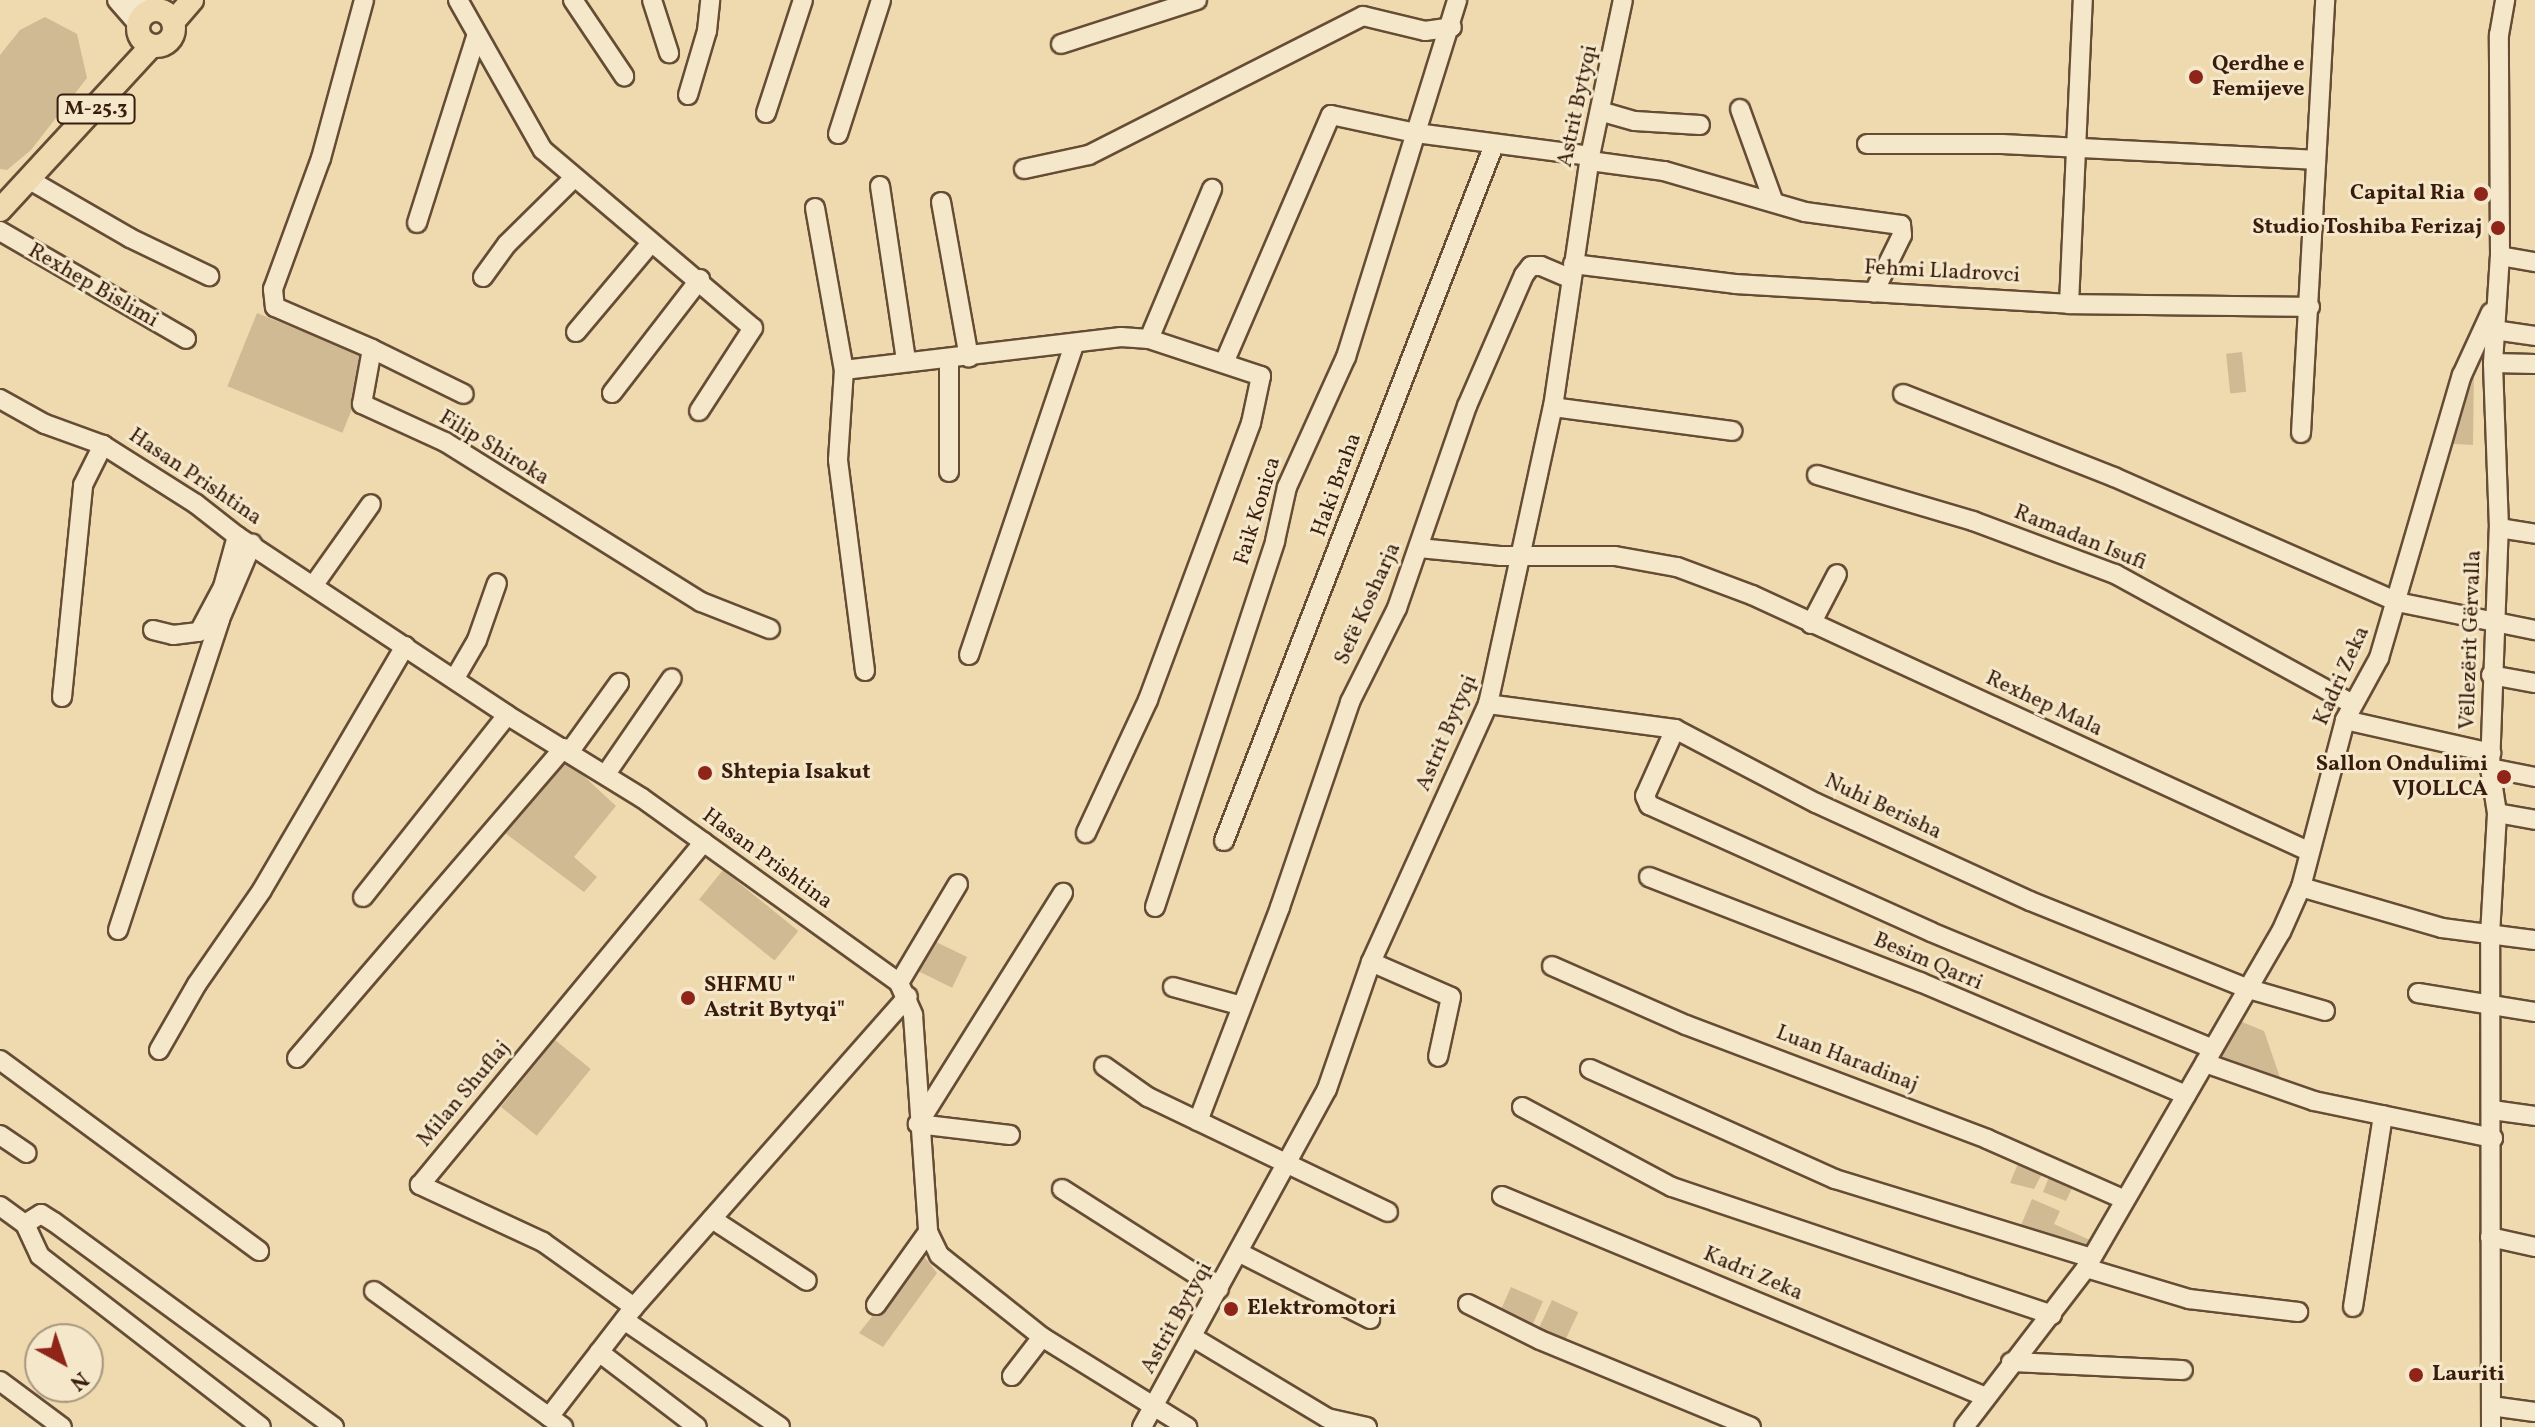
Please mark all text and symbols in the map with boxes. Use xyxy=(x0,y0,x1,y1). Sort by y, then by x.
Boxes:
street label: Astrit Bytyqi xyxy=(1552,42,1604,170)
place label: Qerdhe e Femijeve xyxy=(2212,51,2305,102)
marker: Qerdhe e Femijeve xyxy=(2187,68,2205,86)
road number: M-25.3 xyxy=(56,93,136,125)
place label: Capital Ria xyxy=(2350,181,2465,207)
marker: Capital Ria xyxy=(2472,185,2490,203)
place label: Studio Toshiba Ferizaj xyxy=(2252,215,2482,241)
marker: Studio Toshiba Ferizaj xyxy=(2489,219,2507,237)
street label: Rexhep Bislimi xyxy=(23,238,163,334)
street label: Fehmi Lladrovci xyxy=(1863,255,2021,289)
street label: Filip Shiroka xyxy=(434,405,554,491)
street label: Hasan Prishtina xyxy=(123,423,267,531)
street label: Haki Braha xyxy=(1306,430,1368,540)
street label: Faik Konica xyxy=(1229,454,1287,568)
street label: Ramadan Isufi xyxy=(2010,499,2150,577)
street label: Sefë Kosharja xyxy=(1329,539,1407,669)
street label: Vëllezërit Gërvalla xyxy=(2455,550,2487,730)
street label: Kadri Zeka xyxy=(2308,622,2376,730)
street label: Rexhep Mala xyxy=(1981,665,2107,743)
street label: Astrit Bytyqi xyxy=(1411,671,1483,795)
place label: Sallon Ondulimi VJOLLCA xyxy=(2316,751,2488,802)
place label: Shtepia Isakut xyxy=(721,760,870,786)
marker: Shtepia Isakut xyxy=(696,764,714,782)
street label: Nuhi Berisha xyxy=(1820,768,1946,846)
marker: Sallon Ondulimi VJOLLCA xyxy=(2495,768,2513,786)
street label: Hasan Prishtina xyxy=(697,803,837,915)
street label: Besim Qarri xyxy=(1869,927,1987,997)
place label: SHFMU " Astrit Bytyqi" xyxy=(704,972,845,1024)
marker: SHFMU " Astrit Bytyqi" xyxy=(679,989,697,1007)
street label: Luan Haradinaj xyxy=(1772,1020,1922,1098)
street label: Milan Shuflaj xyxy=(412,1035,516,1153)
street label: Kadri Zeka xyxy=(1699,1241,1807,1307)
street label: Astrit Bytyqi xyxy=(1135,1257,1219,1379)
place label: Elektromotori xyxy=(1247,1296,1396,1322)
marker: Elektromotori xyxy=(1222,1300,1240,1318)
north arrow xyxy=(24,1323,104,1403)
place label: Lauriti xyxy=(2432,1362,2505,1388)
text: N xyxy=(62,1363,95,1397)
marker: Lauriti xyxy=(2407,1366,2425,1384)

